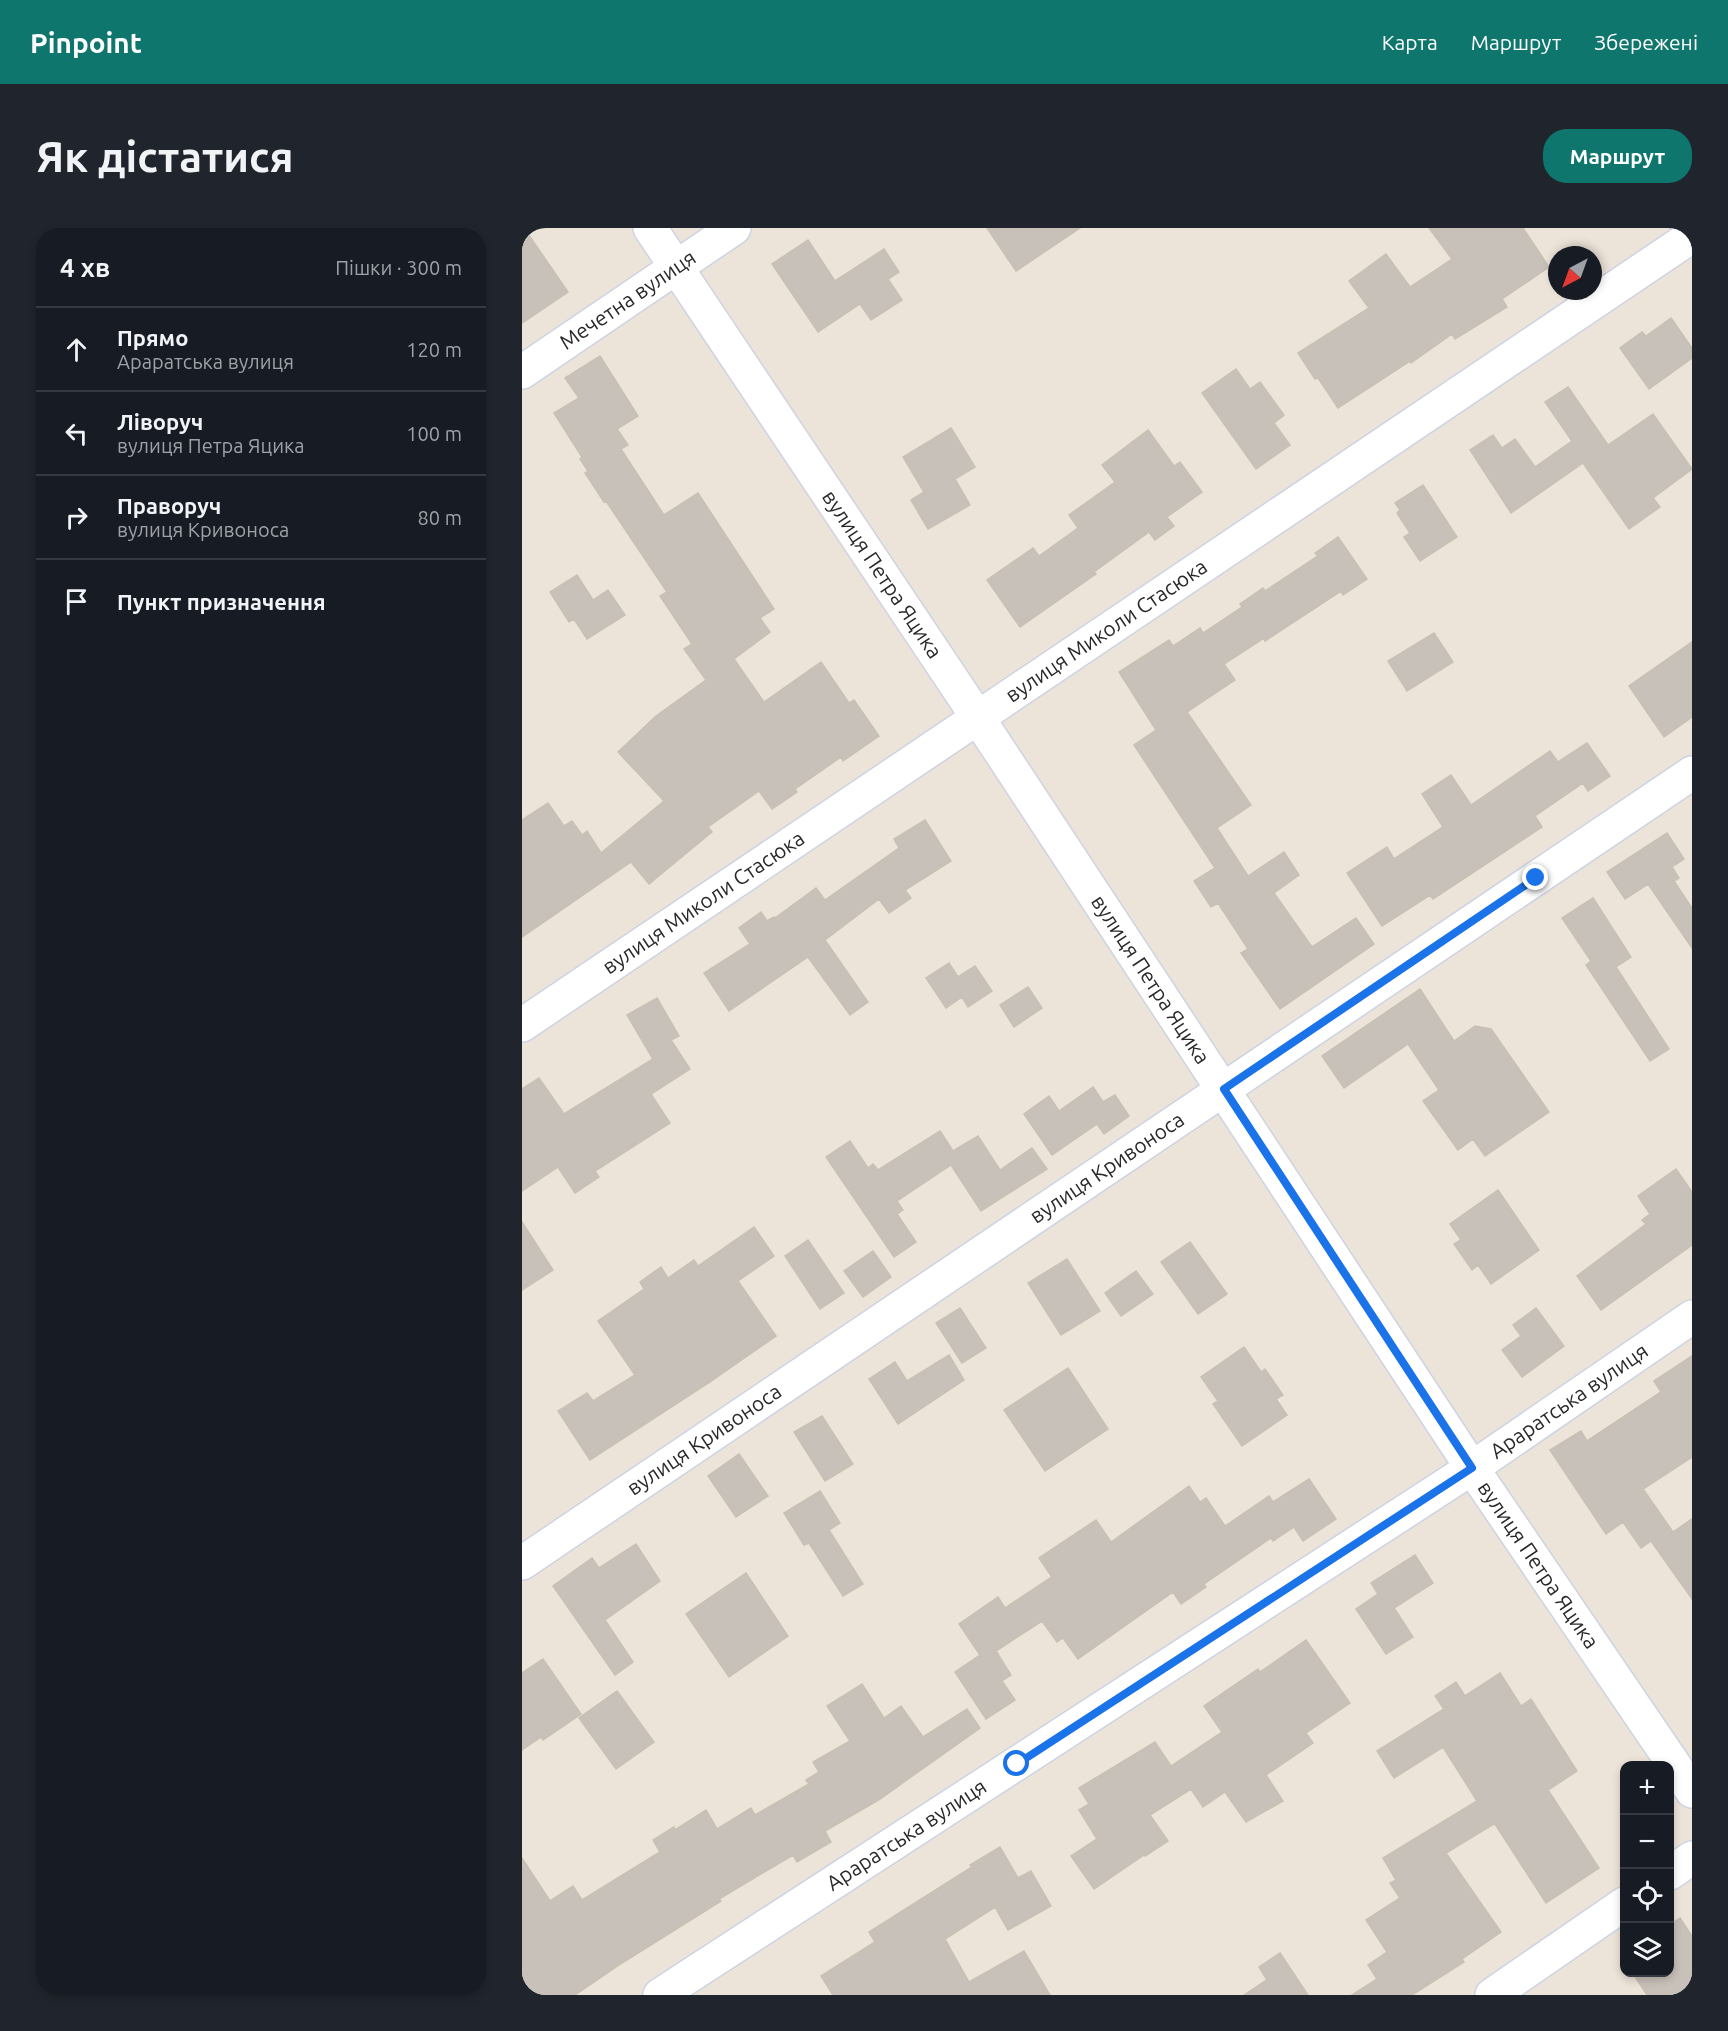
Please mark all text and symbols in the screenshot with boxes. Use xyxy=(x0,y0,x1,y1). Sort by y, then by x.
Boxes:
text: Pinpoint xyxy=(30,27,142,58)
text: Карта xyxy=(1382,30,1438,54)
text: Маршрут xyxy=(1471,30,1561,54)
text: Збережені xyxy=(1594,30,1698,54)
button: Маршрут xyxy=(1543,129,1692,183)
text: Як дістатися xyxy=(36,133,294,180)
street label: Мечетна вулиця xyxy=(555,245,700,354)
north arrow xyxy=(1548,246,1602,300)
text: 4 хв xyxy=(60,253,110,282)
text: Пішки · 300 m xyxy=(335,256,462,279)
text: Прямо xyxy=(117,325,188,350)
icon: ahead xyxy=(60,333,93,366)
text: 120 m xyxy=(406,338,462,361)
text: Араратська вулиця xyxy=(117,350,294,373)
text: Ліворуч xyxy=(117,409,203,434)
icon: left xyxy=(60,417,93,450)
text: 100 m xyxy=(406,422,462,445)
text: вулиця Петра Яцика xyxy=(117,434,305,457)
street label: вулиця Петра Яцика xyxy=(818,485,948,663)
text: Праворуч xyxy=(117,493,221,518)
icon: right xyxy=(60,501,93,534)
text: 80 m xyxy=(418,506,462,529)
text: вулиця Кривоноса xyxy=(117,518,289,541)
street label: вулиця Миколи Стасюка xyxy=(1001,554,1211,706)
icon: arrive xyxy=(60,585,93,618)
text: Пункт призначення xyxy=(117,589,326,614)
street label: вулиця Миколи Стасюка xyxy=(598,825,808,978)
route end xyxy=(1522,864,1548,890)
street label: вулиця Петра Яцика xyxy=(1087,890,1215,1068)
street label: вулиця Кривоноса xyxy=(1025,1107,1188,1228)
street label: Араратська вулиця xyxy=(1485,1338,1652,1463)
street label: вулиця Кривоноса xyxy=(622,1378,785,1500)
street label: вулиця Петра Яцика xyxy=(1473,1476,1604,1653)
route start xyxy=(1003,1750,1029,1776)
map controls xyxy=(1620,1761,1674,1977)
button: + xyxy=(1620,1761,1674,1815)
street label: Араратська вулиця xyxy=(822,1773,991,1895)
button: − xyxy=(1620,1815,1674,1869)
button: locate xyxy=(1620,1869,1674,1923)
button: layers xyxy=(1620,1923,1674,1977)

